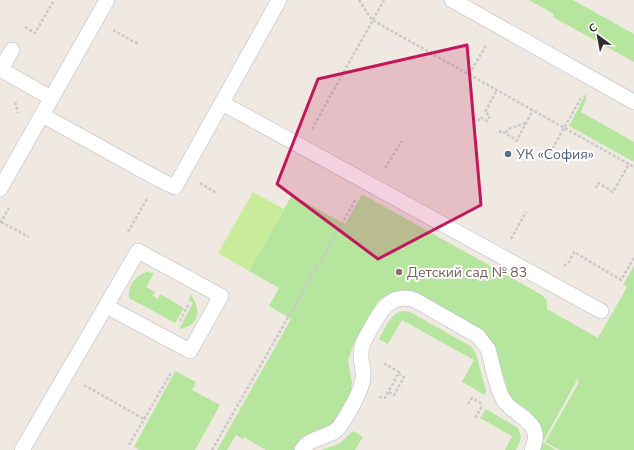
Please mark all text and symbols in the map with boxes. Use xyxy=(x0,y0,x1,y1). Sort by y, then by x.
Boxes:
north arrow xyxy=(578,16,618,56)
text: С xyxy=(586,19,601,36)
place label: УК «София» xyxy=(515,145,594,164)
marker: УК «София» xyxy=(503,149,513,159)
place label: Детский сад № 83 xyxy=(407,263,527,282)
marker: Детский сад № 83 xyxy=(394,267,404,277)

